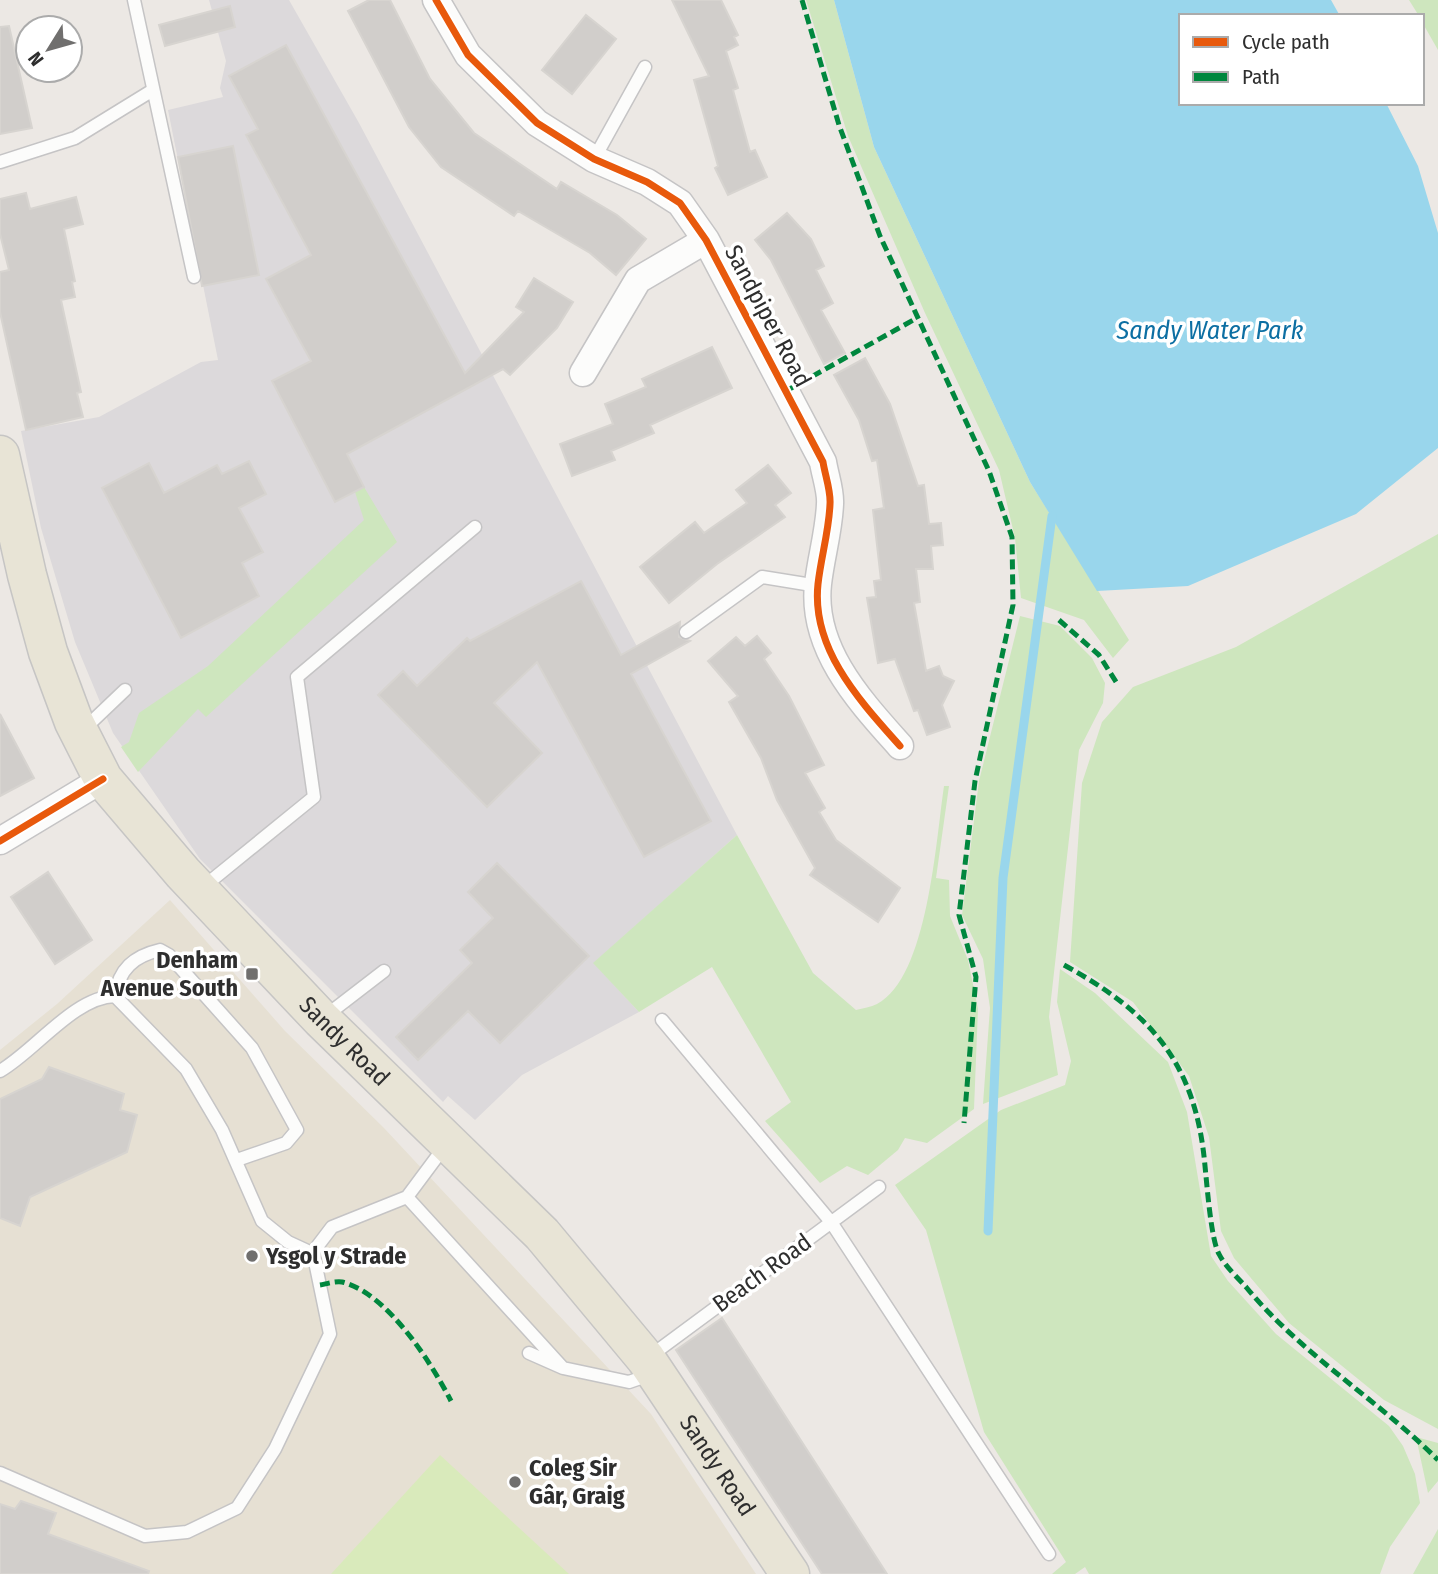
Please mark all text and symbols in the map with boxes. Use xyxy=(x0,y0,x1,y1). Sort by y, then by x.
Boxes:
north arrow xyxy=(14,14,84,84)
legend xyxy=(1179,14,1424,105)
text: Cycle path xyxy=(1242,29,1330,55)
text: N xyxy=(23,47,48,70)
text: Path xyxy=(1242,64,1280,90)
street label: Sandpiper Road xyxy=(719,240,817,392)
water label: Sandy Water Park xyxy=(1116,315,1304,346)
place label: Denham Avenue South xyxy=(100,946,238,1002)
marker: Denham Avenue South xyxy=(244,966,260,982)
street label: Sandy Road xyxy=(293,991,395,1092)
street label: Beach Road xyxy=(707,1228,817,1318)
place label: Ysgol y Strade xyxy=(265,1242,406,1270)
marker: Ysgol y Strade xyxy=(244,1248,260,1264)
street label: Sandy Road xyxy=(674,1410,761,1521)
place label: Coleg Sir Gâr, Graig xyxy=(529,1454,625,1510)
marker: Coleg Sir Gâr, Graig xyxy=(507,1474,523,1490)

